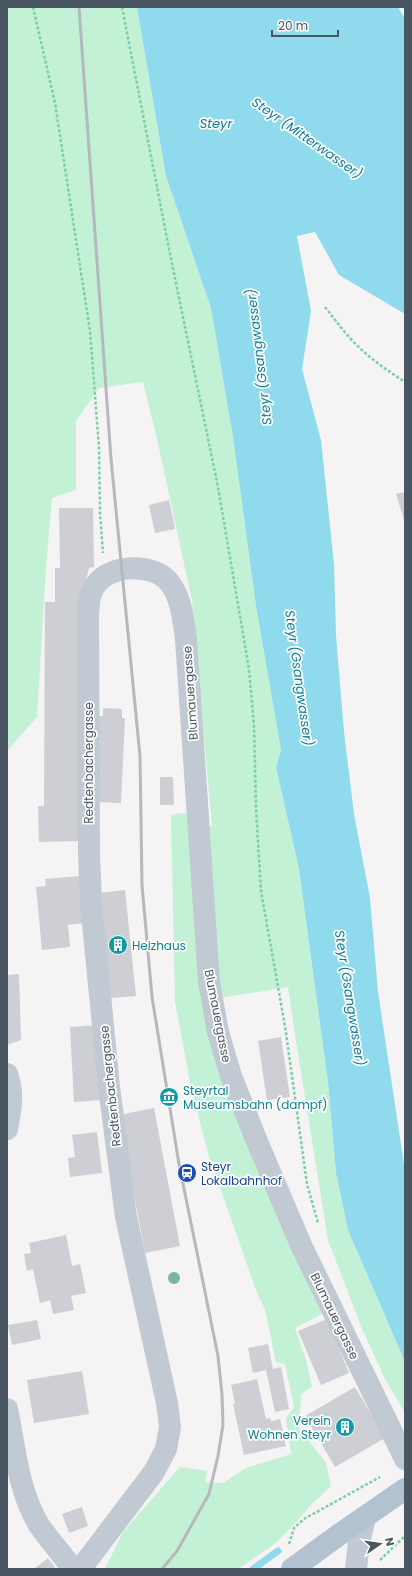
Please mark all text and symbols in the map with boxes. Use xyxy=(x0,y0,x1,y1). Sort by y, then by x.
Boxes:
scale bar xyxy=(272,12,338,38)
text: 20 m xyxy=(278,17,308,34)
water label: Steyr (Mitterwasser) xyxy=(248,93,366,183)
water label: Steyr xyxy=(200,114,233,133)
water label: Steyr (Gsangwasser) xyxy=(241,288,277,426)
water label: Steyr (Gsangwasser) xyxy=(280,609,318,747)
street label: Blumauergasse xyxy=(178,645,202,741)
street label: Redtenbachergasse xyxy=(80,702,97,824)
water label: Steyr (Gsangwasser) xyxy=(330,929,370,1067)
building icon: Heizhaus xyxy=(107,934,129,956)
place label: Heizhaus xyxy=(132,937,186,954)
street label: Blumauergasse xyxy=(201,968,235,1064)
street label: Redtenbachergasse xyxy=(95,1025,125,1147)
place label: Steyrtal Museumsbahn (dampf) xyxy=(183,1082,327,1113)
museum icon: Steyrtal Museumsbahn (dampf) xyxy=(158,1086,180,1108)
place label: Steyr Lokalbahnhof xyxy=(201,1158,282,1189)
station icon: Steyr Lokalbahnhof xyxy=(176,1162,198,1184)
street label: Blumauergasse xyxy=(307,1270,363,1362)
place label: Verein Wohnen Steyr xyxy=(248,1412,332,1443)
building icon: Verein Wohnen Steyr xyxy=(334,1416,356,1438)
north arrow xyxy=(360,1524,400,1564)
text: N xyxy=(381,1536,398,1548)

